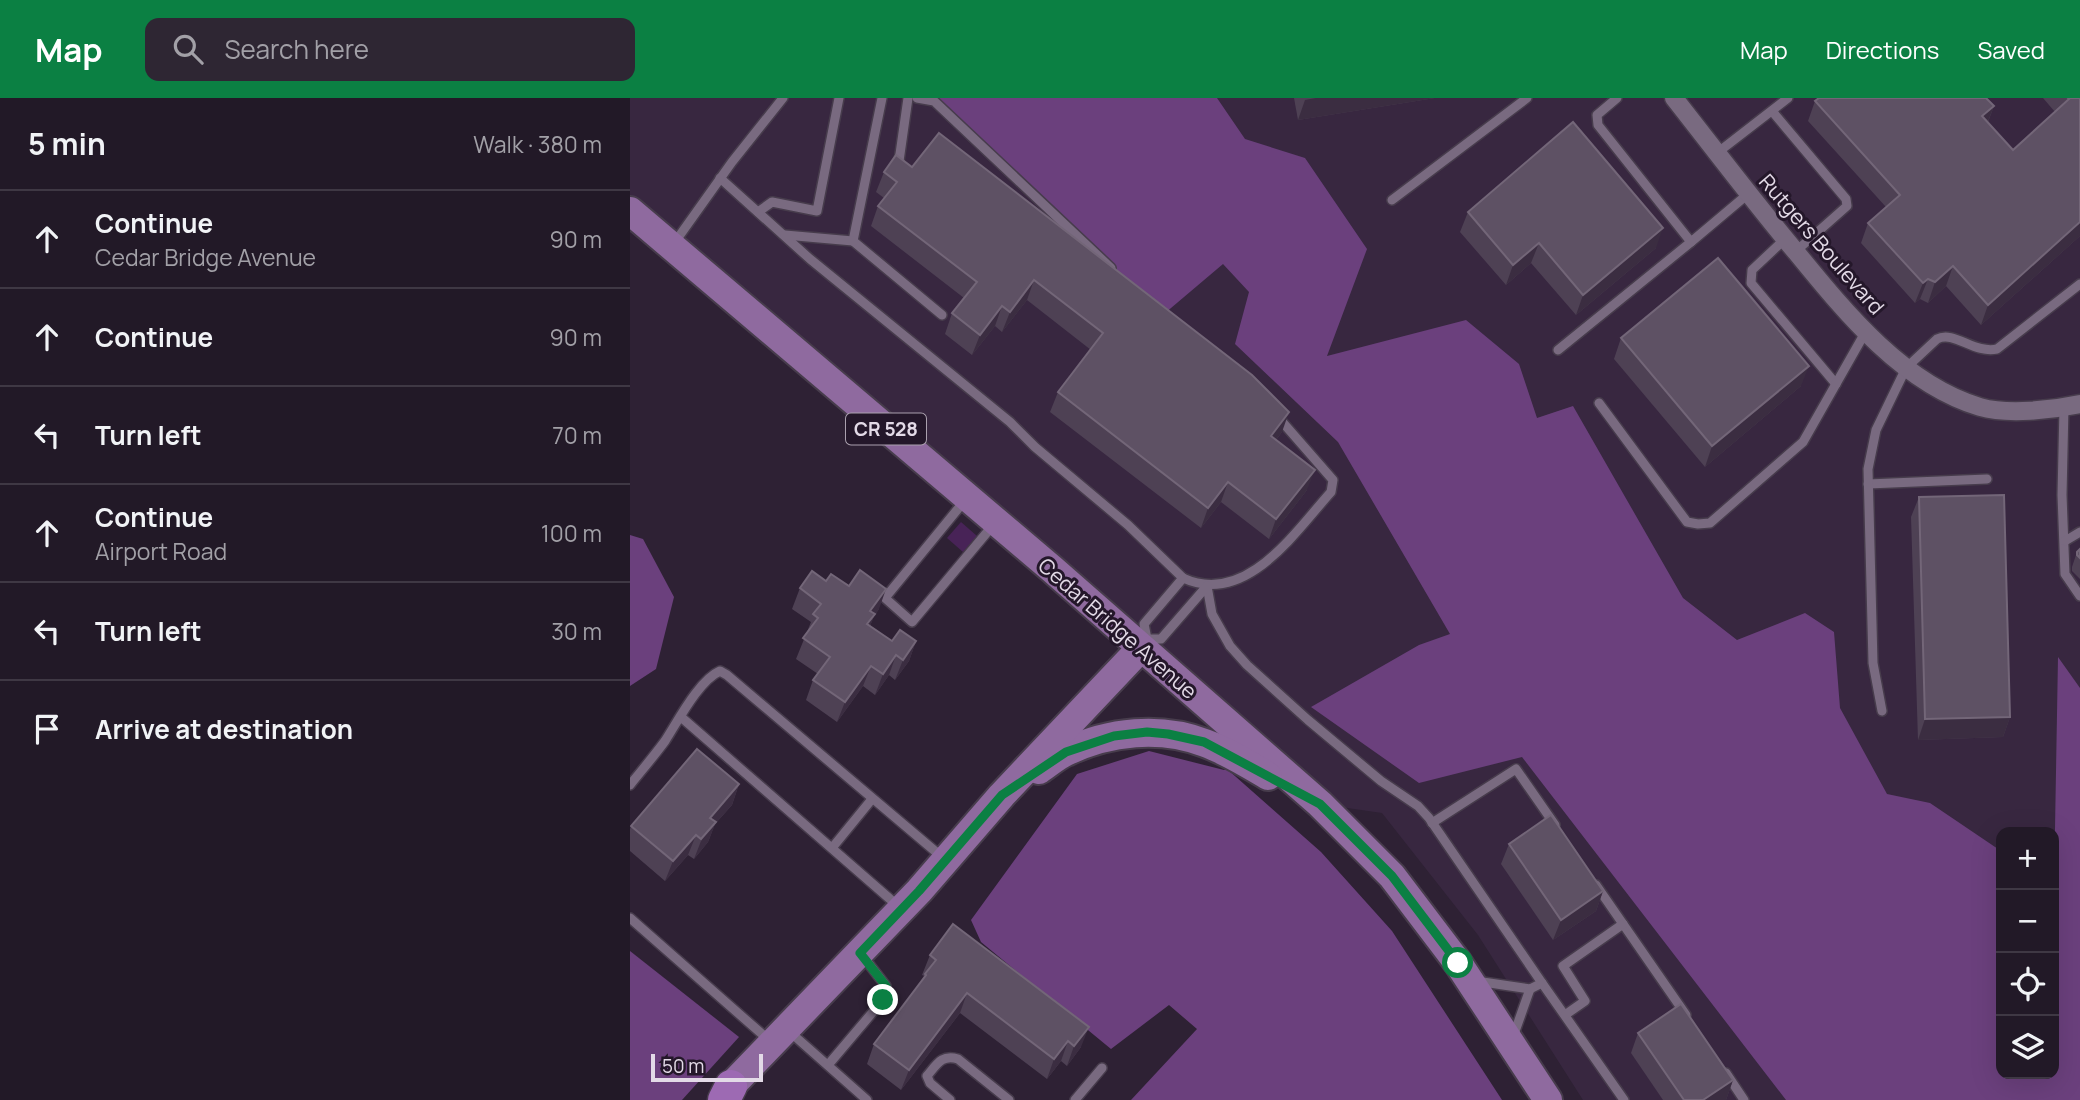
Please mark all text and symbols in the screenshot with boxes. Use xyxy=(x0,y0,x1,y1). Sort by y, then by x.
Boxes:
search box xyxy=(145,18,635,81)
text: Map xyxy=(35,27,103,72)
icon: search xyxy=(169,30,207,68)
text: Search here xyxy=(225,31,369,67)
text: Map xyxy=(1740,33,1788,66)
text: Directions xyxy=(1826,33,1939,66)
text: Saved xyxy=(1977,33,2045,66)
text: 5 min xyxy=(28,123,106,164)
text: Walk · 380 m xyxy=(473,128,602,160)
street label: Rutgers Boulevard xyxy=(1753,168,1891,320)
text: Continue xyxy=(95,205,213,241)
icon: ahead xyxy=(28,220,66,258)
text: 90 m xyxy=(550,223,602,255)
text: Cedar Bridge Avenue xyxy=(95,241,316,273)
icon: ahead xyxy=(28,318,66,356)
text: Continue xyxy=(95,319,213,355)
text: 90 m xyxy=(550,321,602,353)
road number: CR 528 xyxy=(846,414,926,444)
icon: left xyxy=(28,416,66,454)
text: Turn left xyxy=(95,417,202,453)
text: 70 m xyxy=(552,419,602,451)
text: Continue xyxy=(95,499,213,535)
icon: ahead xyxy=(28,514,66,552)
text: 100 m xyxy=(541,517,602,549)
text: Airport Road xyxy=(95,535,227,567)
street label: Cedar Bridge Avenue xyxy=(1033,551,1203,705)
icon: left xyxy=(28,612,66,650)
text: Turn left xyxy=(95,613,202,649)
text: 30 m xyxy=(551,615,602,647)
icon: arrive xyxy=(28,710,66,748)
text: Arrive at destination xyxy=(95,711,353,747)
map controls xyxy=(1996,827,2059,1079)
button: + xyxy=(1996,827,2059,890)
button: − xyxy=(1996,890,2059,953)
route start xyxy=(1442,947,1473,978)
button: locate xyxy=(1996,953,2059,1016)
route end xyxy=(867,984,898,1015)
button: layers xyxy=(1996,1016,2059,1079)
scale bar xyxy=(651,1051,763,1083)
text: 50 m xyxy=(662,1053,704,1079)

